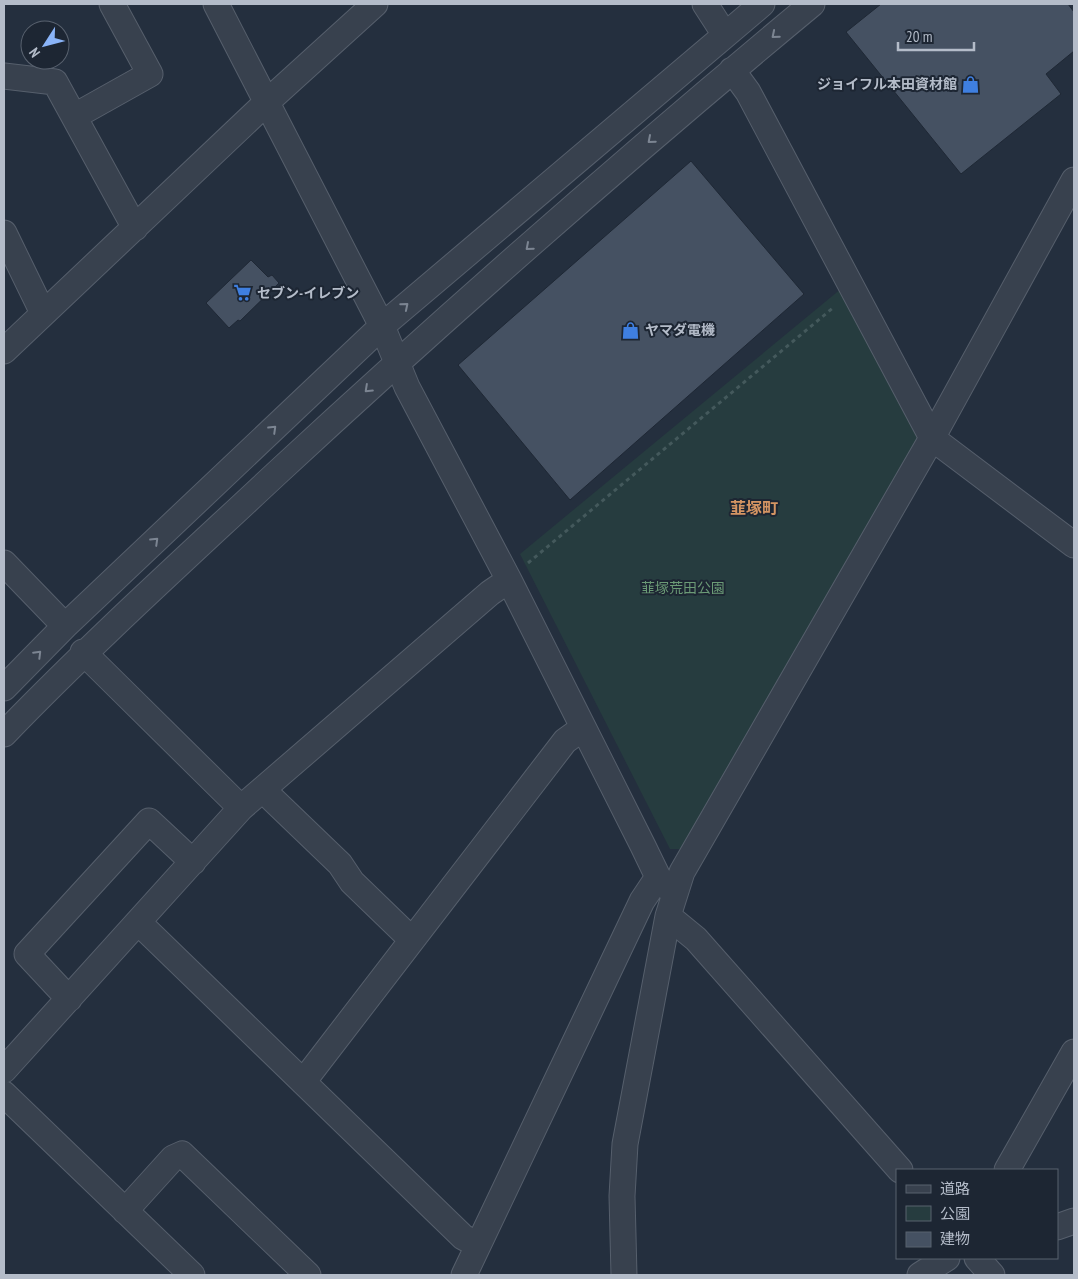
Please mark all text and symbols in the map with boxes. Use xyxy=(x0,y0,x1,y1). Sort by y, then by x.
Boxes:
north arrow xyxy=(20,20,70,70)
scale bar xyxy=(898,20,974,52)
text: 20 m xyxy=(906,27,932,46)
one-way arrow xyxy=(772,29,781,37)
text: N xyxy=(25,44,44,61)
shop icon: ジョイフル本田資材館 xyxy=(961,74,981,94)
place label: ジョイフル本田資材館 xyxy=(817,75,957,93)
one-way arrow xyxy=(648,135,657,144)
one-way arrow xyxy=(525,241,534,250)
supermarket icon: セブン-イレブン xyxy=(233,283,253,303)
place label: セブン-イレブン xyxy=(257,284,359,302)
one-way arrow xyxy=(399,303,408,312)
shop icon: ヤマダ電機 xyxy=(621,320,641,340)
place label: ヤマダ電機 xyxy=(645,321,715,339)
one-way arrow xyxy=(364,383,373,392)
one-way arrow xyxy=(267,426,276,435)
district label: 韮塚町 xyxy=(730,498,778,518)
one-way arrow xyxy=(150,538,159,547)
park label: 韮塚荒田公園 xyxy=(641,579,725,597)
one-way arrow xyxy=(32,650,41,659)
legend xyxy=(896,1169,1058,1259)
text: 道路 xyxy=(940,1179,970,1198)
text: 公園 xyxy=(940,1204,970,1223)
text: 建物 xyxy=(940,1229,970,1248)

